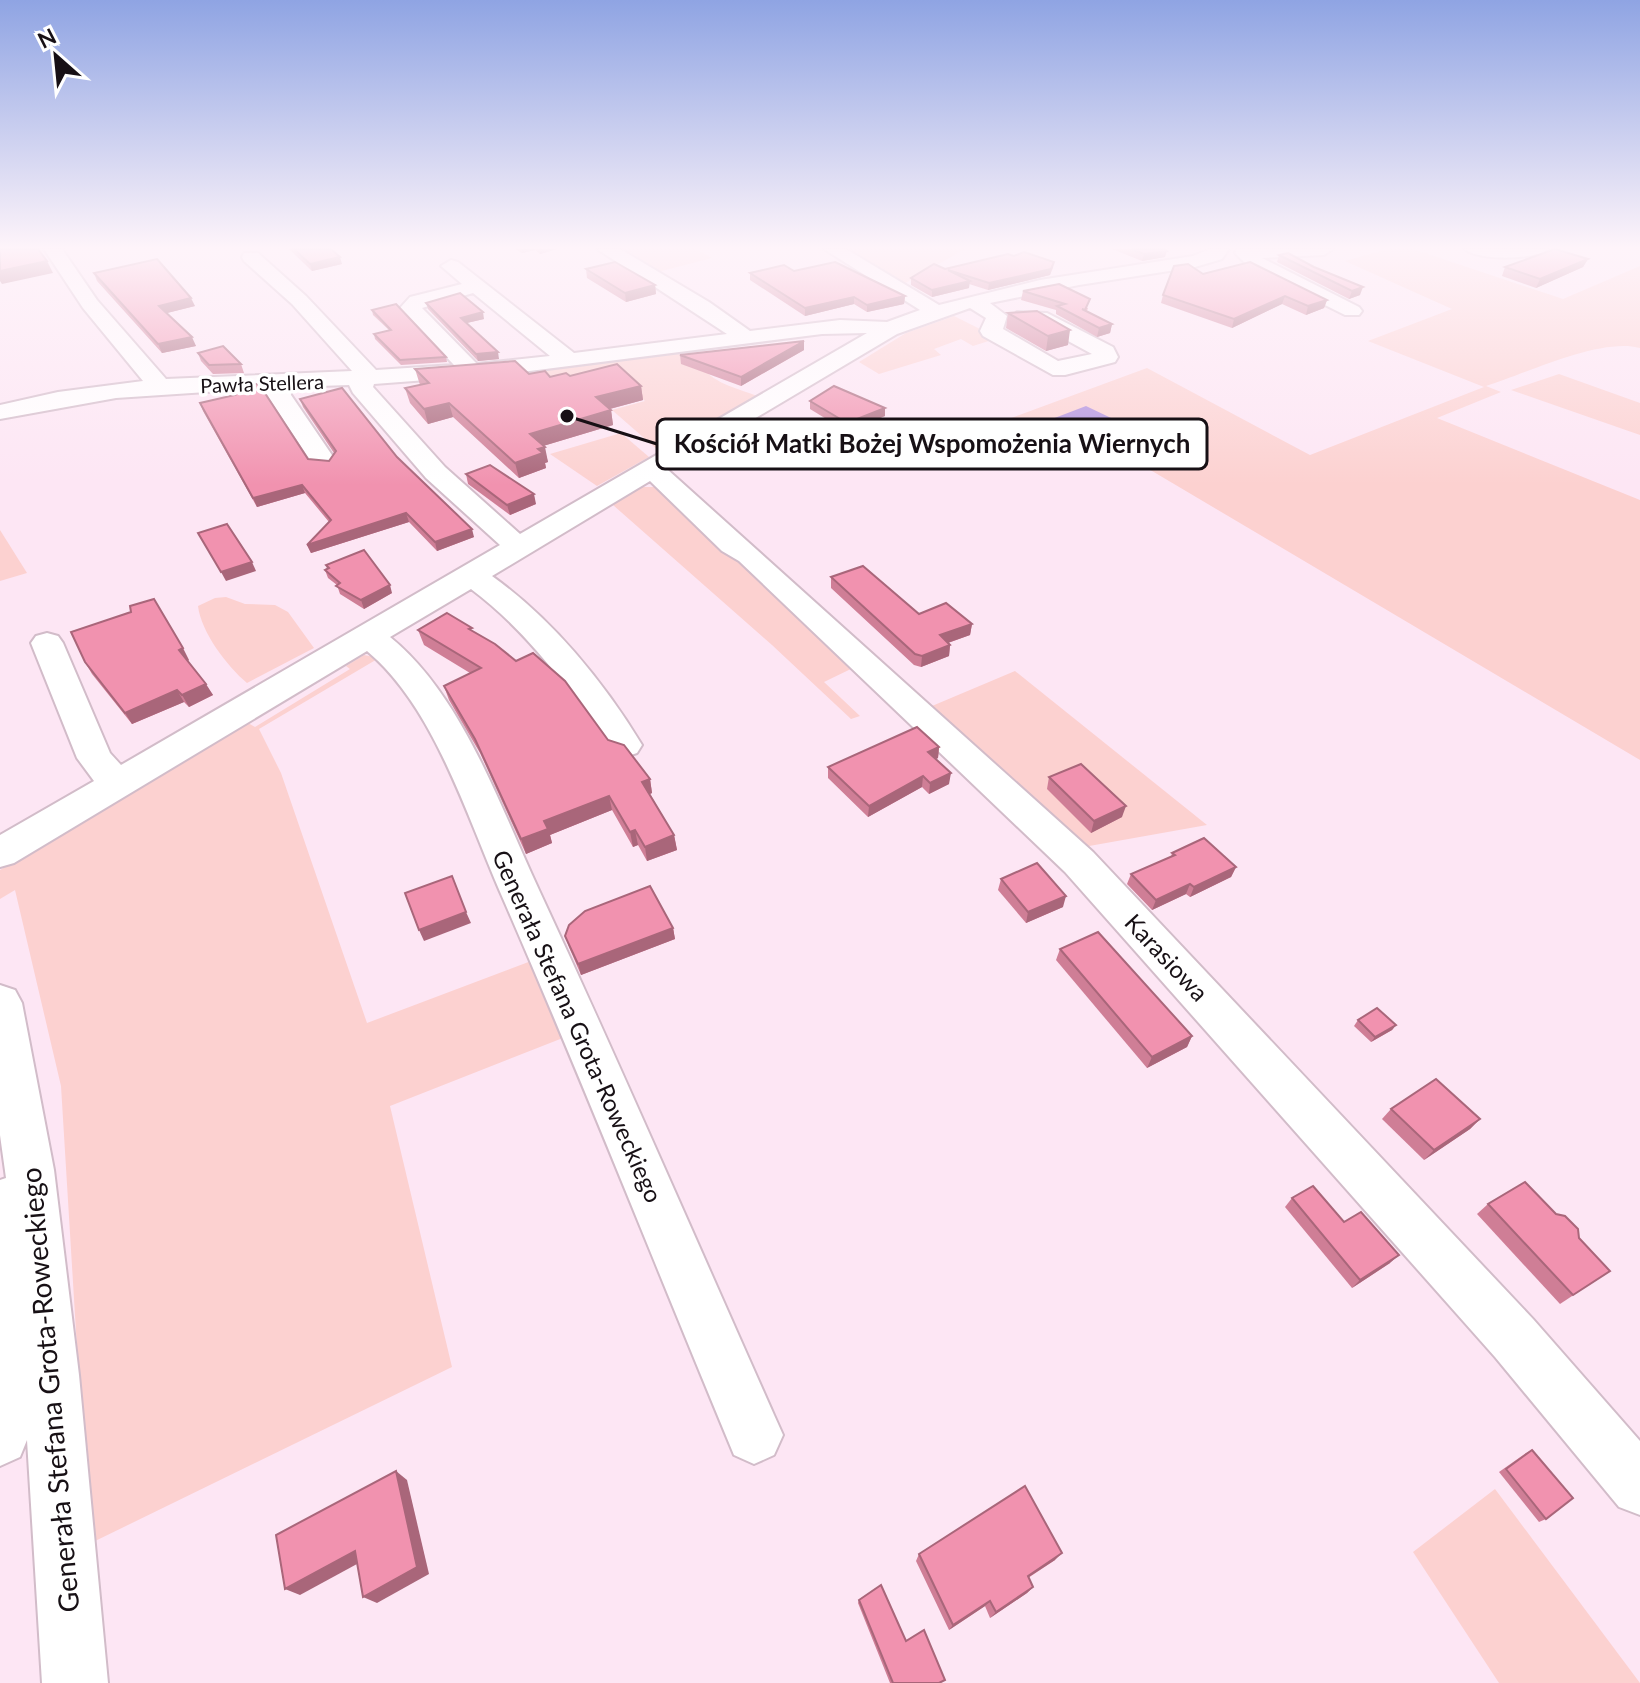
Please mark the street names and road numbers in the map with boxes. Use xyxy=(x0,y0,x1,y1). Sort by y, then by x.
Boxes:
street label: Pawła Stellera xyxy=(200,369,324,397)
street label: Generała Stefana Grota-Roweckiego xyxy=(487,845,669,1207)
street label: Karasiowa xyxy=(1119,907,1215,1007)
street label: Generała Stefana Grota-Roweckiego xyxy=(13,1166,85,1614)

